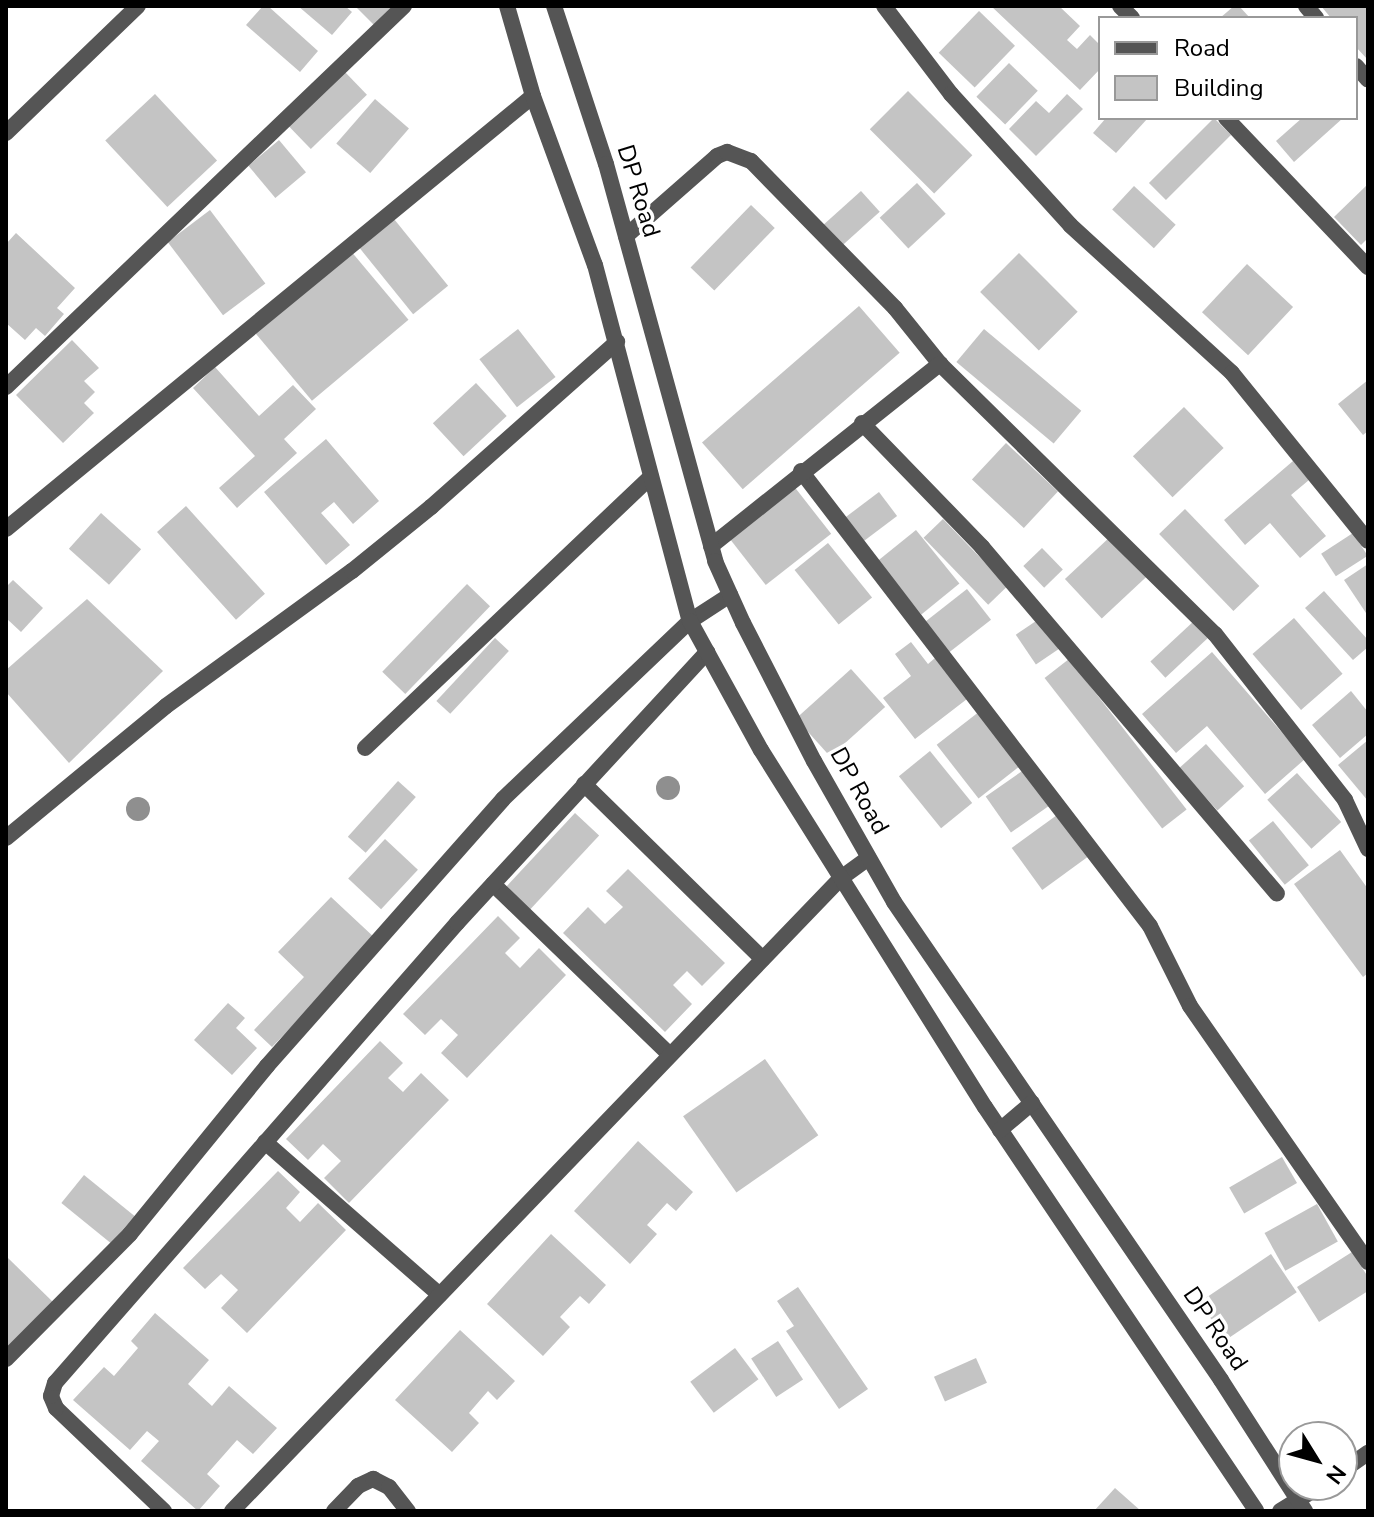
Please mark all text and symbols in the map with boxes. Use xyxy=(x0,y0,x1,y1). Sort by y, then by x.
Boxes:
legend xyxy=(1098,16,1358,120)
text: Road xyxy=(1174,32,1230,64)
text: Building xyxy=(1174,72,1264,104)
street label: DP Road xyxy=(610,141,666,241)
street label: DP Road xyxy=(823,742,895,840)
street label: DP Road xyxy=(1176,1282,1254,1376)
north arrow xyxy=(1278,1421,1358,1501)
text: N xyxy=(1319,1459,1353,1490)

